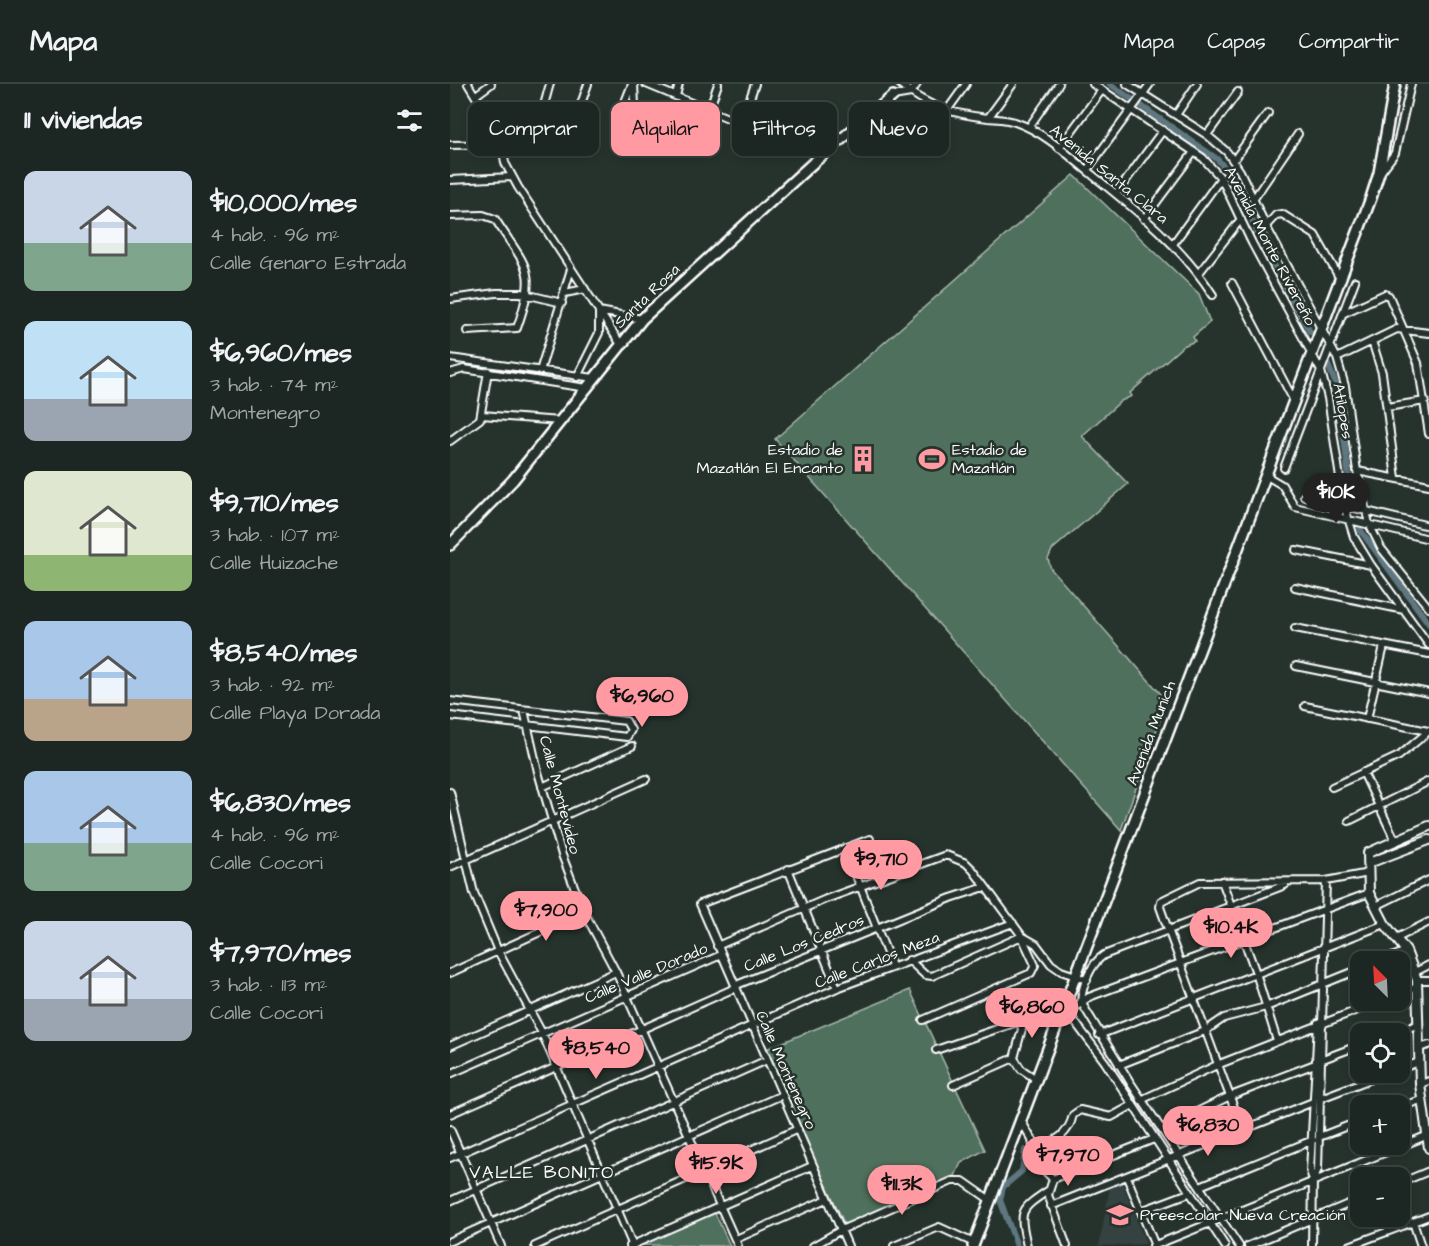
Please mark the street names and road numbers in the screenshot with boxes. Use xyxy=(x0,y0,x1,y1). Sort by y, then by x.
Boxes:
street label: Avenida Santa Clara xyxy=(1045,119,1173,229)
street label: Avenida Monte Rivereño xyxy=(1219,163,1321,329)
street label: Santa Rosa xyxy=(609,259,685,333)
street label: Atilopes xyxy=(1327,381,1359,441)
street label: Avenida Munich xyxy=(1121,678,1181,788)
street label: Calle Montevideo xyxy=(534,733,586,857)
street label: Calle Los Cedros xyxy=(740,909,868,977)
street label: Calle Carlos Meza xyxy=(812,926,942,994)
street label: Calle Valle Dorado xyxy=(581,937,711,1009)
street label: Calle Montenegro xyxy=(749,1007,822,1133)

